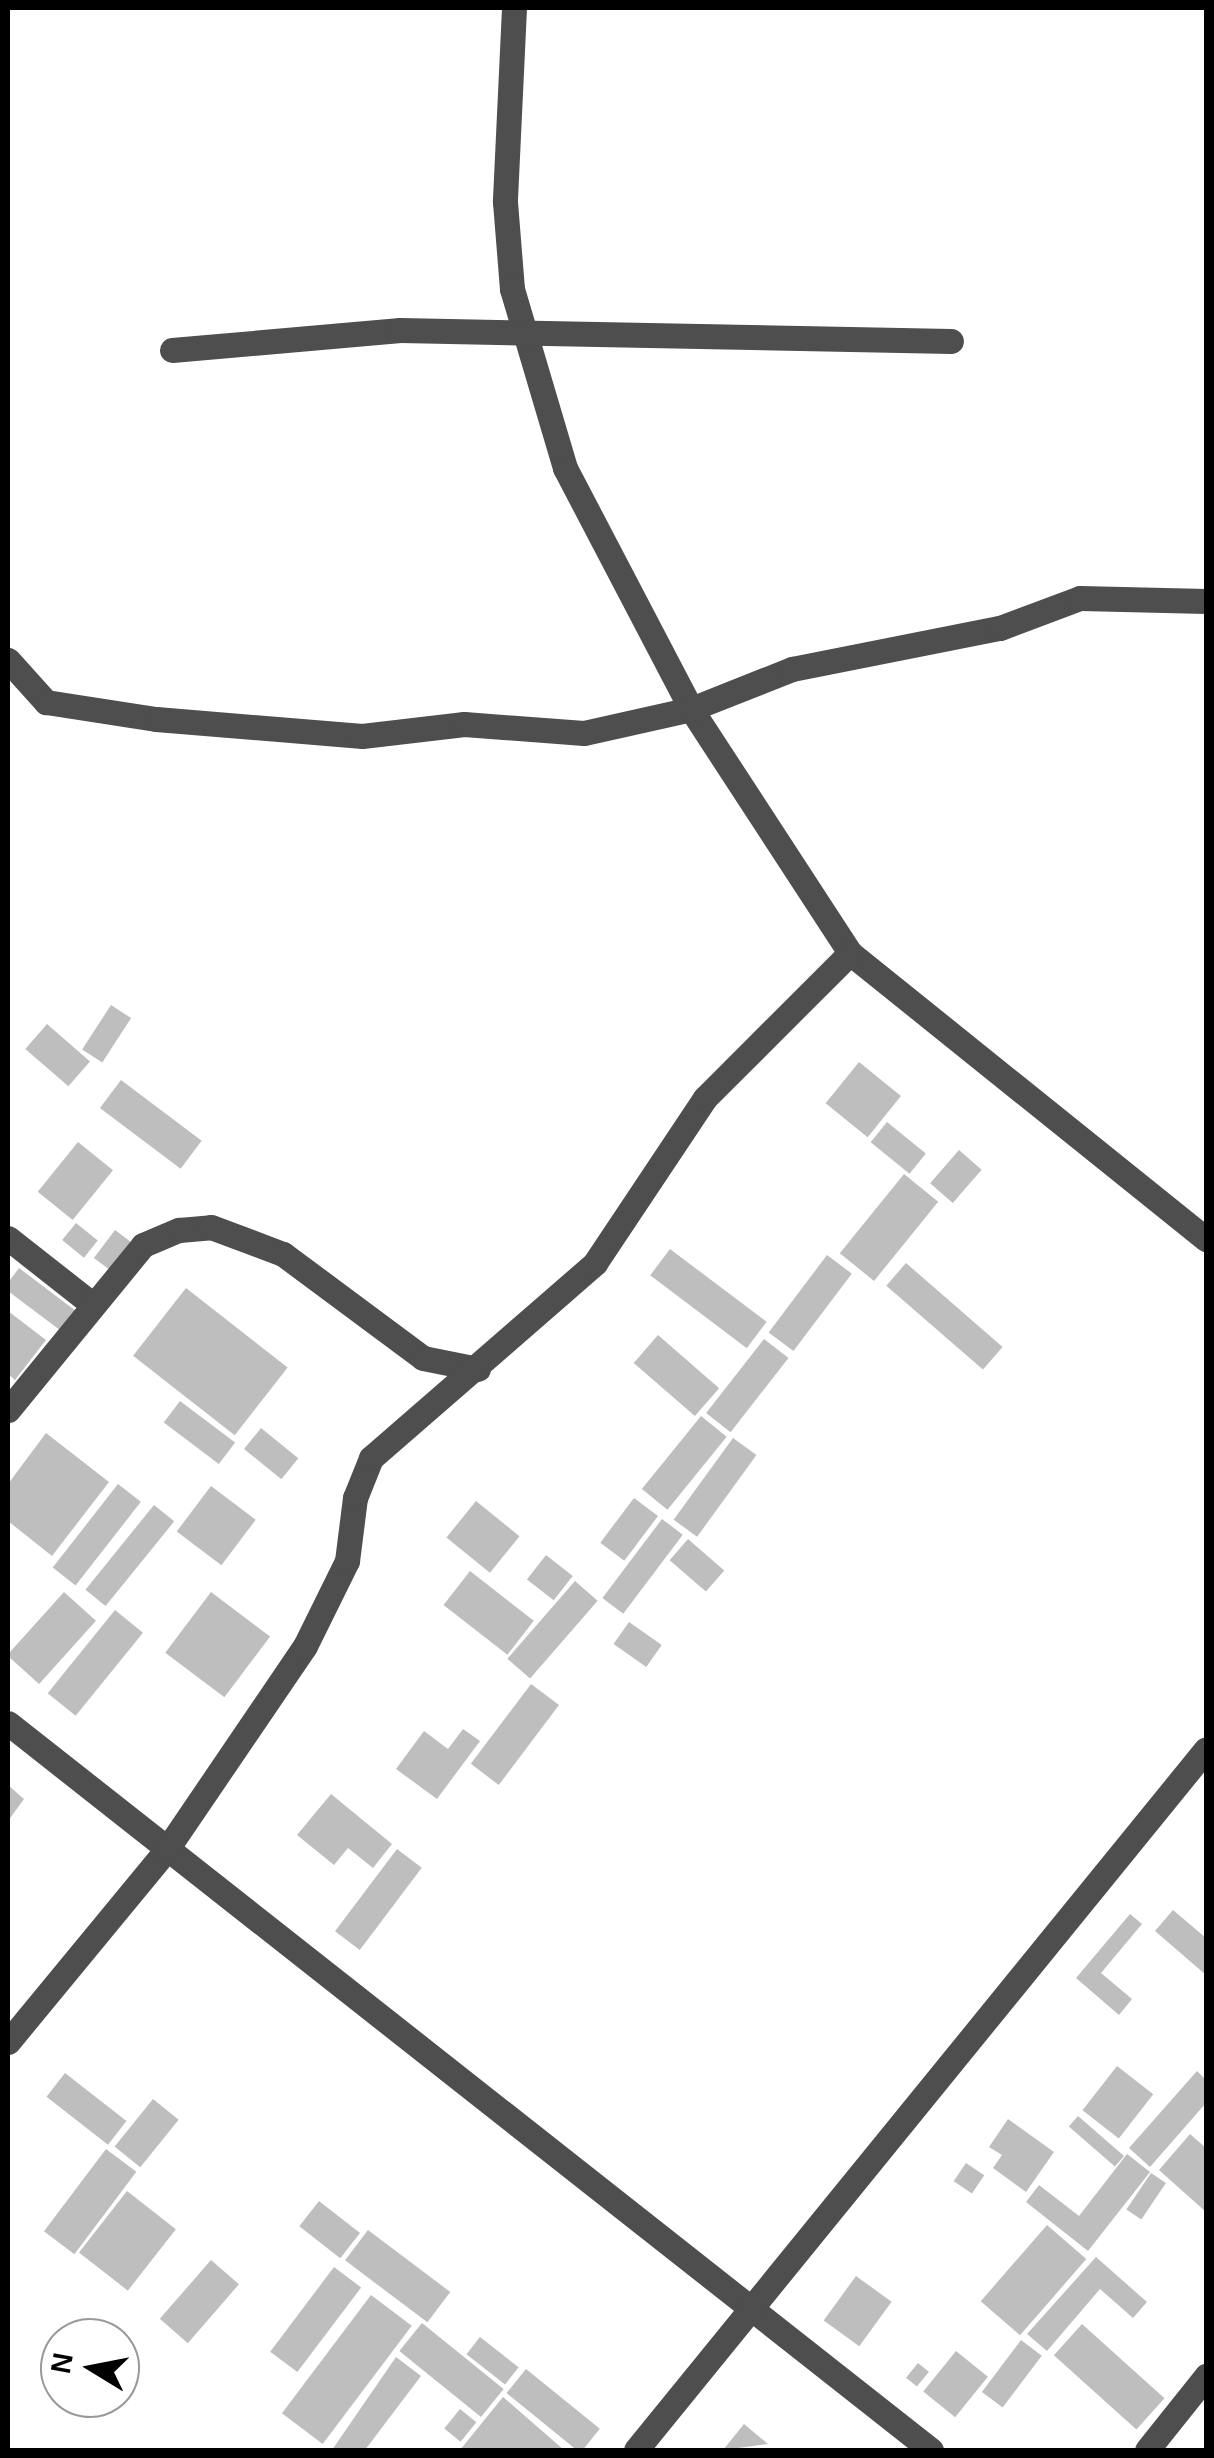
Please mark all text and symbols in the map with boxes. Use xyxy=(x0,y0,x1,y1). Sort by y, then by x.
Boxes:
north arrow xyxy=(40,2318,140,2418)
text: N xyxy=(45,2350,79,2376)

